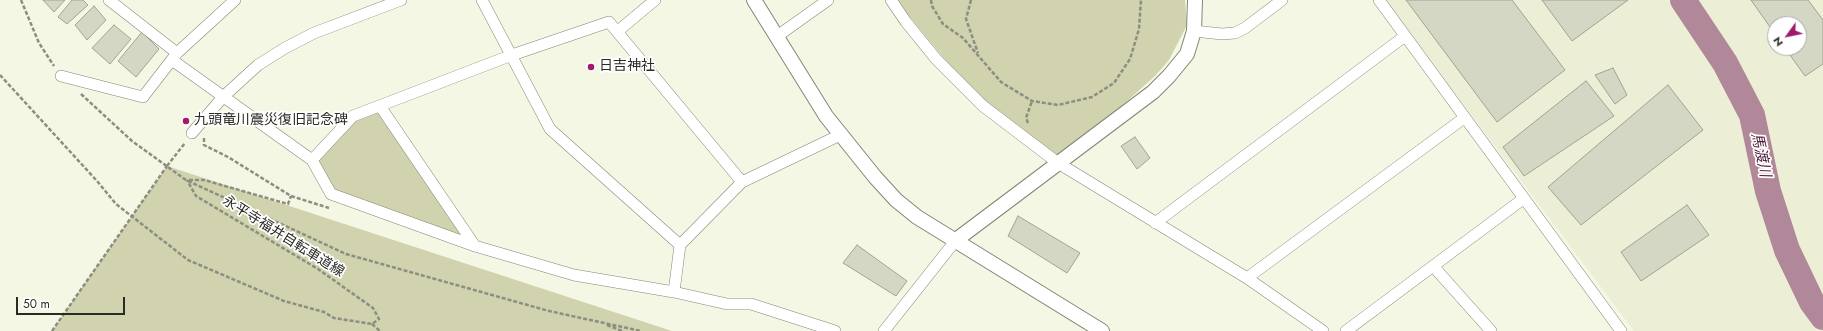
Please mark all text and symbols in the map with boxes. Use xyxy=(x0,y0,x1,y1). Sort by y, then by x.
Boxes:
north arrow xyxy=(1767,16,1807,56)
text: N xyxy=(1769,34,1787,50)
place label: 日吉神社 xyxy=(599,59,655,75)
marker: 日吉神社 xyxy=(586,62,596,72)
place label: 九頭竜川震災復旧記念碑 xyxy=(194,113,348,129)
marker: 九頭竜川震災復旧記念碑 xyxy=(181,116,191,126)
water label: 馬渡川 xyxy=(1747,131,1773,179)
street label: 永平寺福井自転車道線 xyxy=(219,193,347,281)
scale bar xyxy=(18,289,127,315)
text: 50 m xyxy=(23,295,50,313)

